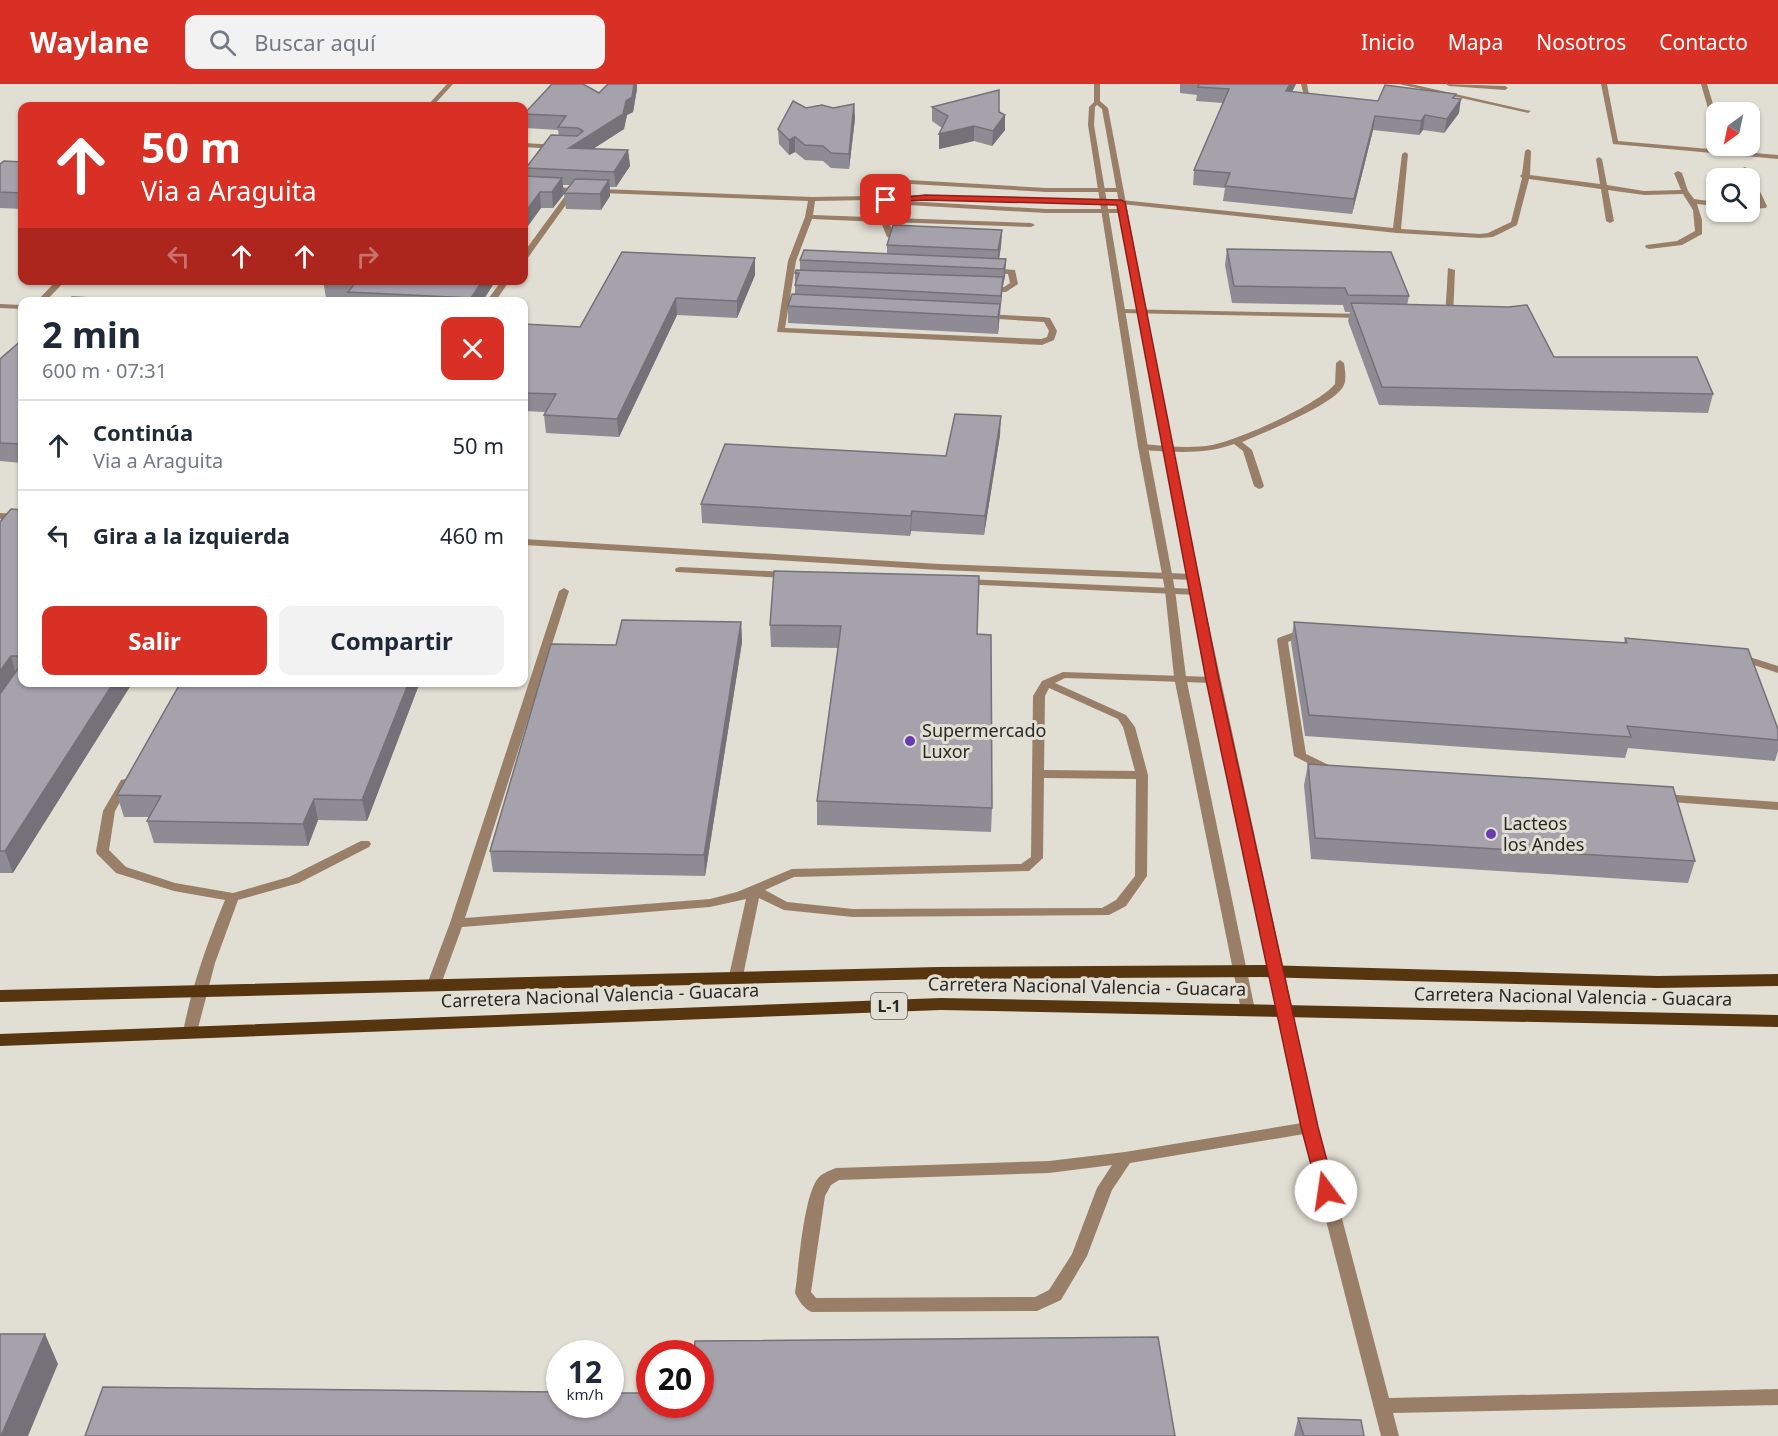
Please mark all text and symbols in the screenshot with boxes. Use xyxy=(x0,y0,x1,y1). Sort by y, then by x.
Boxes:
search box xyxy=(185,15,605,69)
text: Waylane xyxy=(30,23,149,61)
icon: search xyxy=(206,26,239,59)
text: Buscar aquí xyxy=(254,27,376,57)
text: Inicio xyxy=(1361,28,1415,56)
text: Mapa xyxy=(1448,28,1503,56)
text: Nosotros xyxy=(1536,28,1626,56)
text: Contacto xyxy=(1659,28,1748,56)
north arrow xyxy=(1706,102,1760,156)
map controls xyxy=(1706,102,1760,222)
text: 50 m xyxy=(141,118,241,175)
icon: ahead xyxy=(42,126,120,204)
button: search xyxy=(1706,168,1760,222)
text: Via a Araguita xyxy=(141,172,317,209)
pin xyxy=(860,174,911,225)
icon: arrive xyxy=(869,183,902,216)
icon: left xyxy=(162,240,195,273)
icon: ahead xyxy=(225,240,258,273)
icon: ahead xyxy=(288,240,321,273)
icon: right xyxy=(351,240,384,273)
text: 2 min xyxy=(42,310,141,359)
button: close xyxy=(441,317,504,380)
text: 600 m · 07:31 xyxy=(42,357,167,384)
text: Continúa xyxy=(93,417,193,447)
icon: ahead xyxy=(42,429,75,462)
text: 50 m xyxy=(453,430,504,460)
text: Via a Araguita xyxy=(93,447,223,474)
icon: left xyxy=(42,519,75,552)
text: Gira a la izquierda xyxy=(93,520,290,550)
text: 460 m xyxy=(440,520,504,550)
button: Salir xyxy=(42,606,267,675)
button: Compartir xyxy=(279,606,504,675)
place label: Supermercado Luxor xyxy=(922,718,1046,763)
marker: Supermercado Luxor xyxy=(903,734,917,748)
place label: Lacteos los Andes xyxy=(1503,811,1584,856)
marker: Lacteos los Andes xyxy=(1484,827,1498,841)
street label: Carretera Nacional Valencia - Guacara xyxy=(928,971,1246,1001)
street label: Carretera Nacional Valencia - Guacara xyxy=(440,977,759,1013)
street label: Carretera Nacional Valencia - Guacara xyxy=(1414,981,1732,1011)
road number: L-1 xyxy=(871,993,907,1019)
position arrow xyxy=(1294,1159,1358,1223)
speed limit sign: 20 xyxy=(636,1340,714,1418)
text: 12 xyxy=(568,1351,602,1392)
text: km/h xyxy=(567,1384,603,1404)

